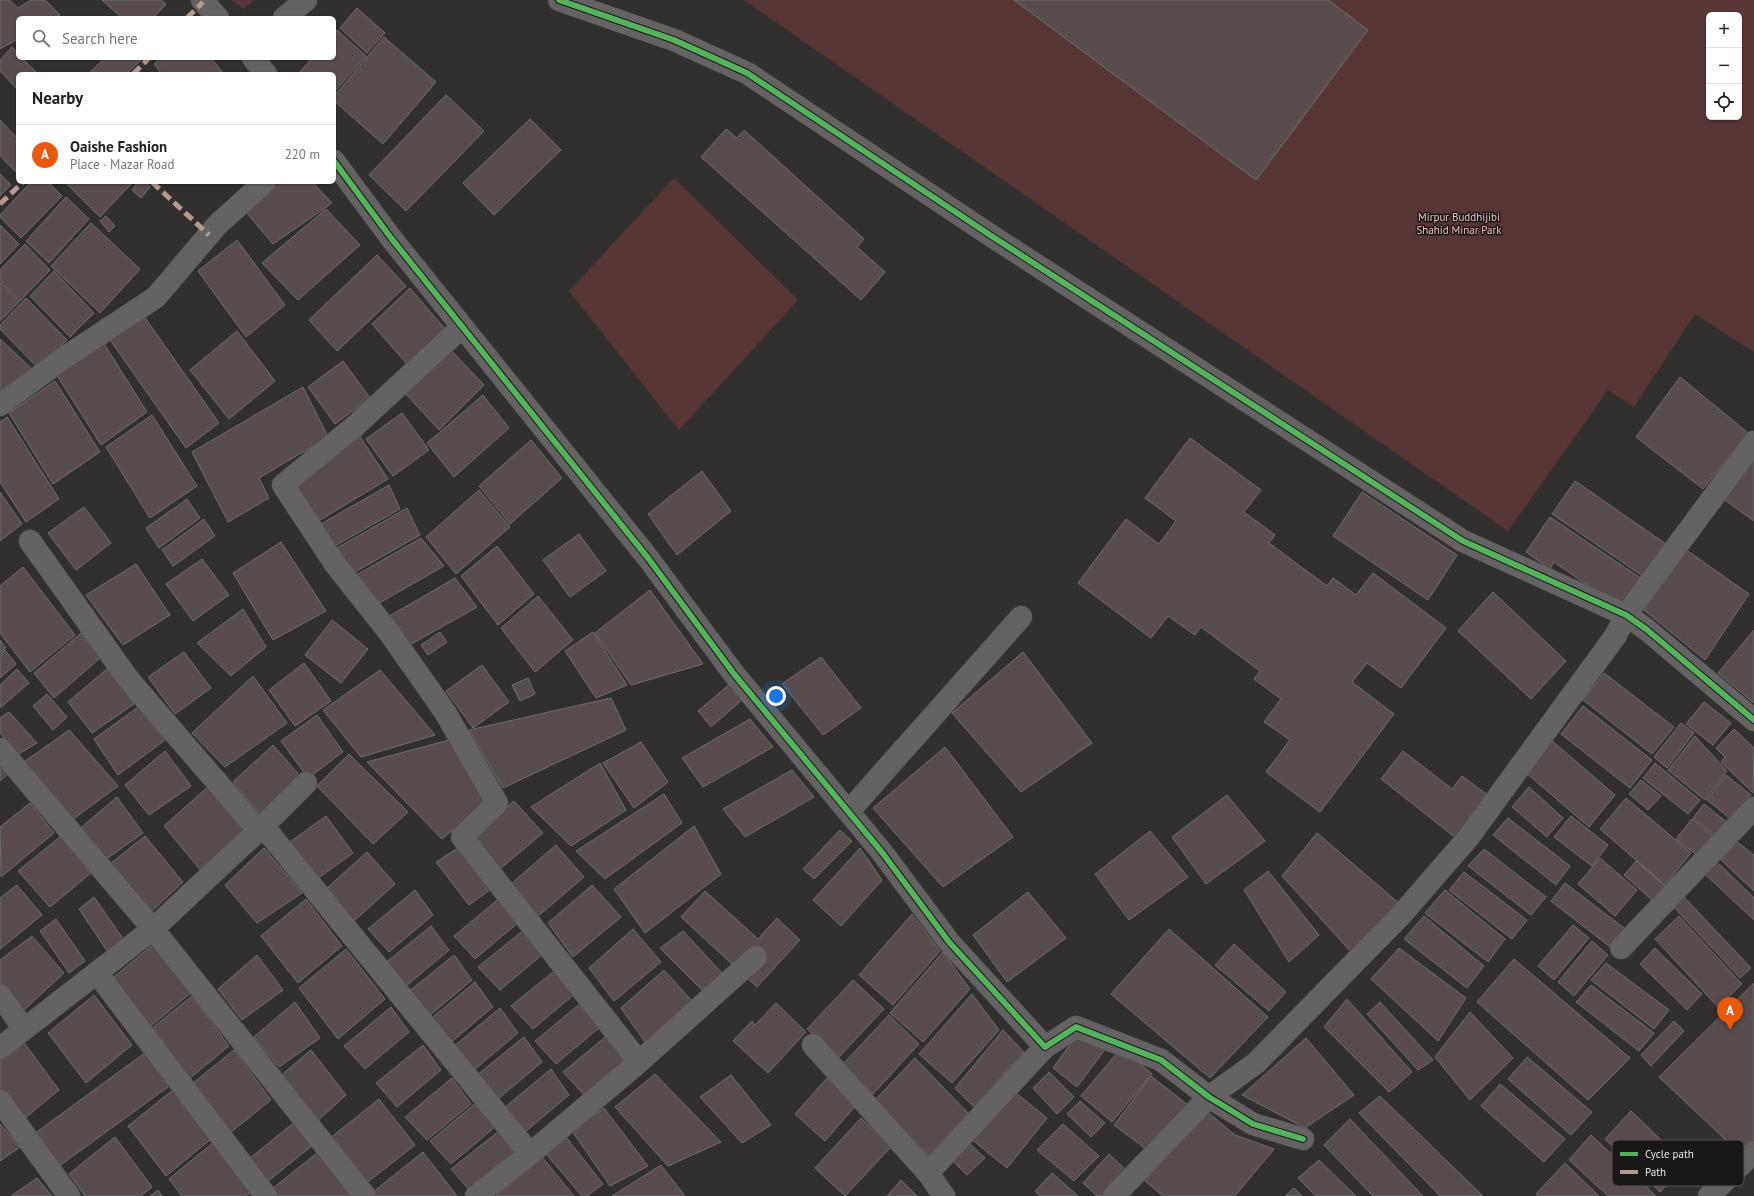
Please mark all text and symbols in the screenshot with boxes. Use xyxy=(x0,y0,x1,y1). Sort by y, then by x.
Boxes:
map controls xyxy=(1706,12,1742,120)
button: + xyxy=(1706,12,1742,48)
search box xyxy=(16,16,336,60)
icon: search xyxy=(30,27,52,49)
text: Search here xyxy=(62,29,138,48)
button: − xyxy=(1706,48,1742,84)
button: locate xyxy=(1706,84,1742,120)
text: Nearby xyxy=(32,87,83,109)
text: Oaishe Fashion xyxy=(70,137,167,156)
text: A xyxy=(41,146,49,163)
text: 220 m xyxy=(285,146,320,163)
text: Place · Mazar Road xyxy=(70,156,175,173)
park label: Mirpur Buddhijibi Shahid Minar Park xyxy=(1416,210,1502,237)
your location xyxy=(766,686,786,706)
pin: A xyxy=(1717,997,1743,1030)
legend xyxy=(1612,1140,1744,1186)
text: Cycle path xyxy=(1645,1147,1694,1161)
text: Path xyxy=(1645,1165,1666,1179)

